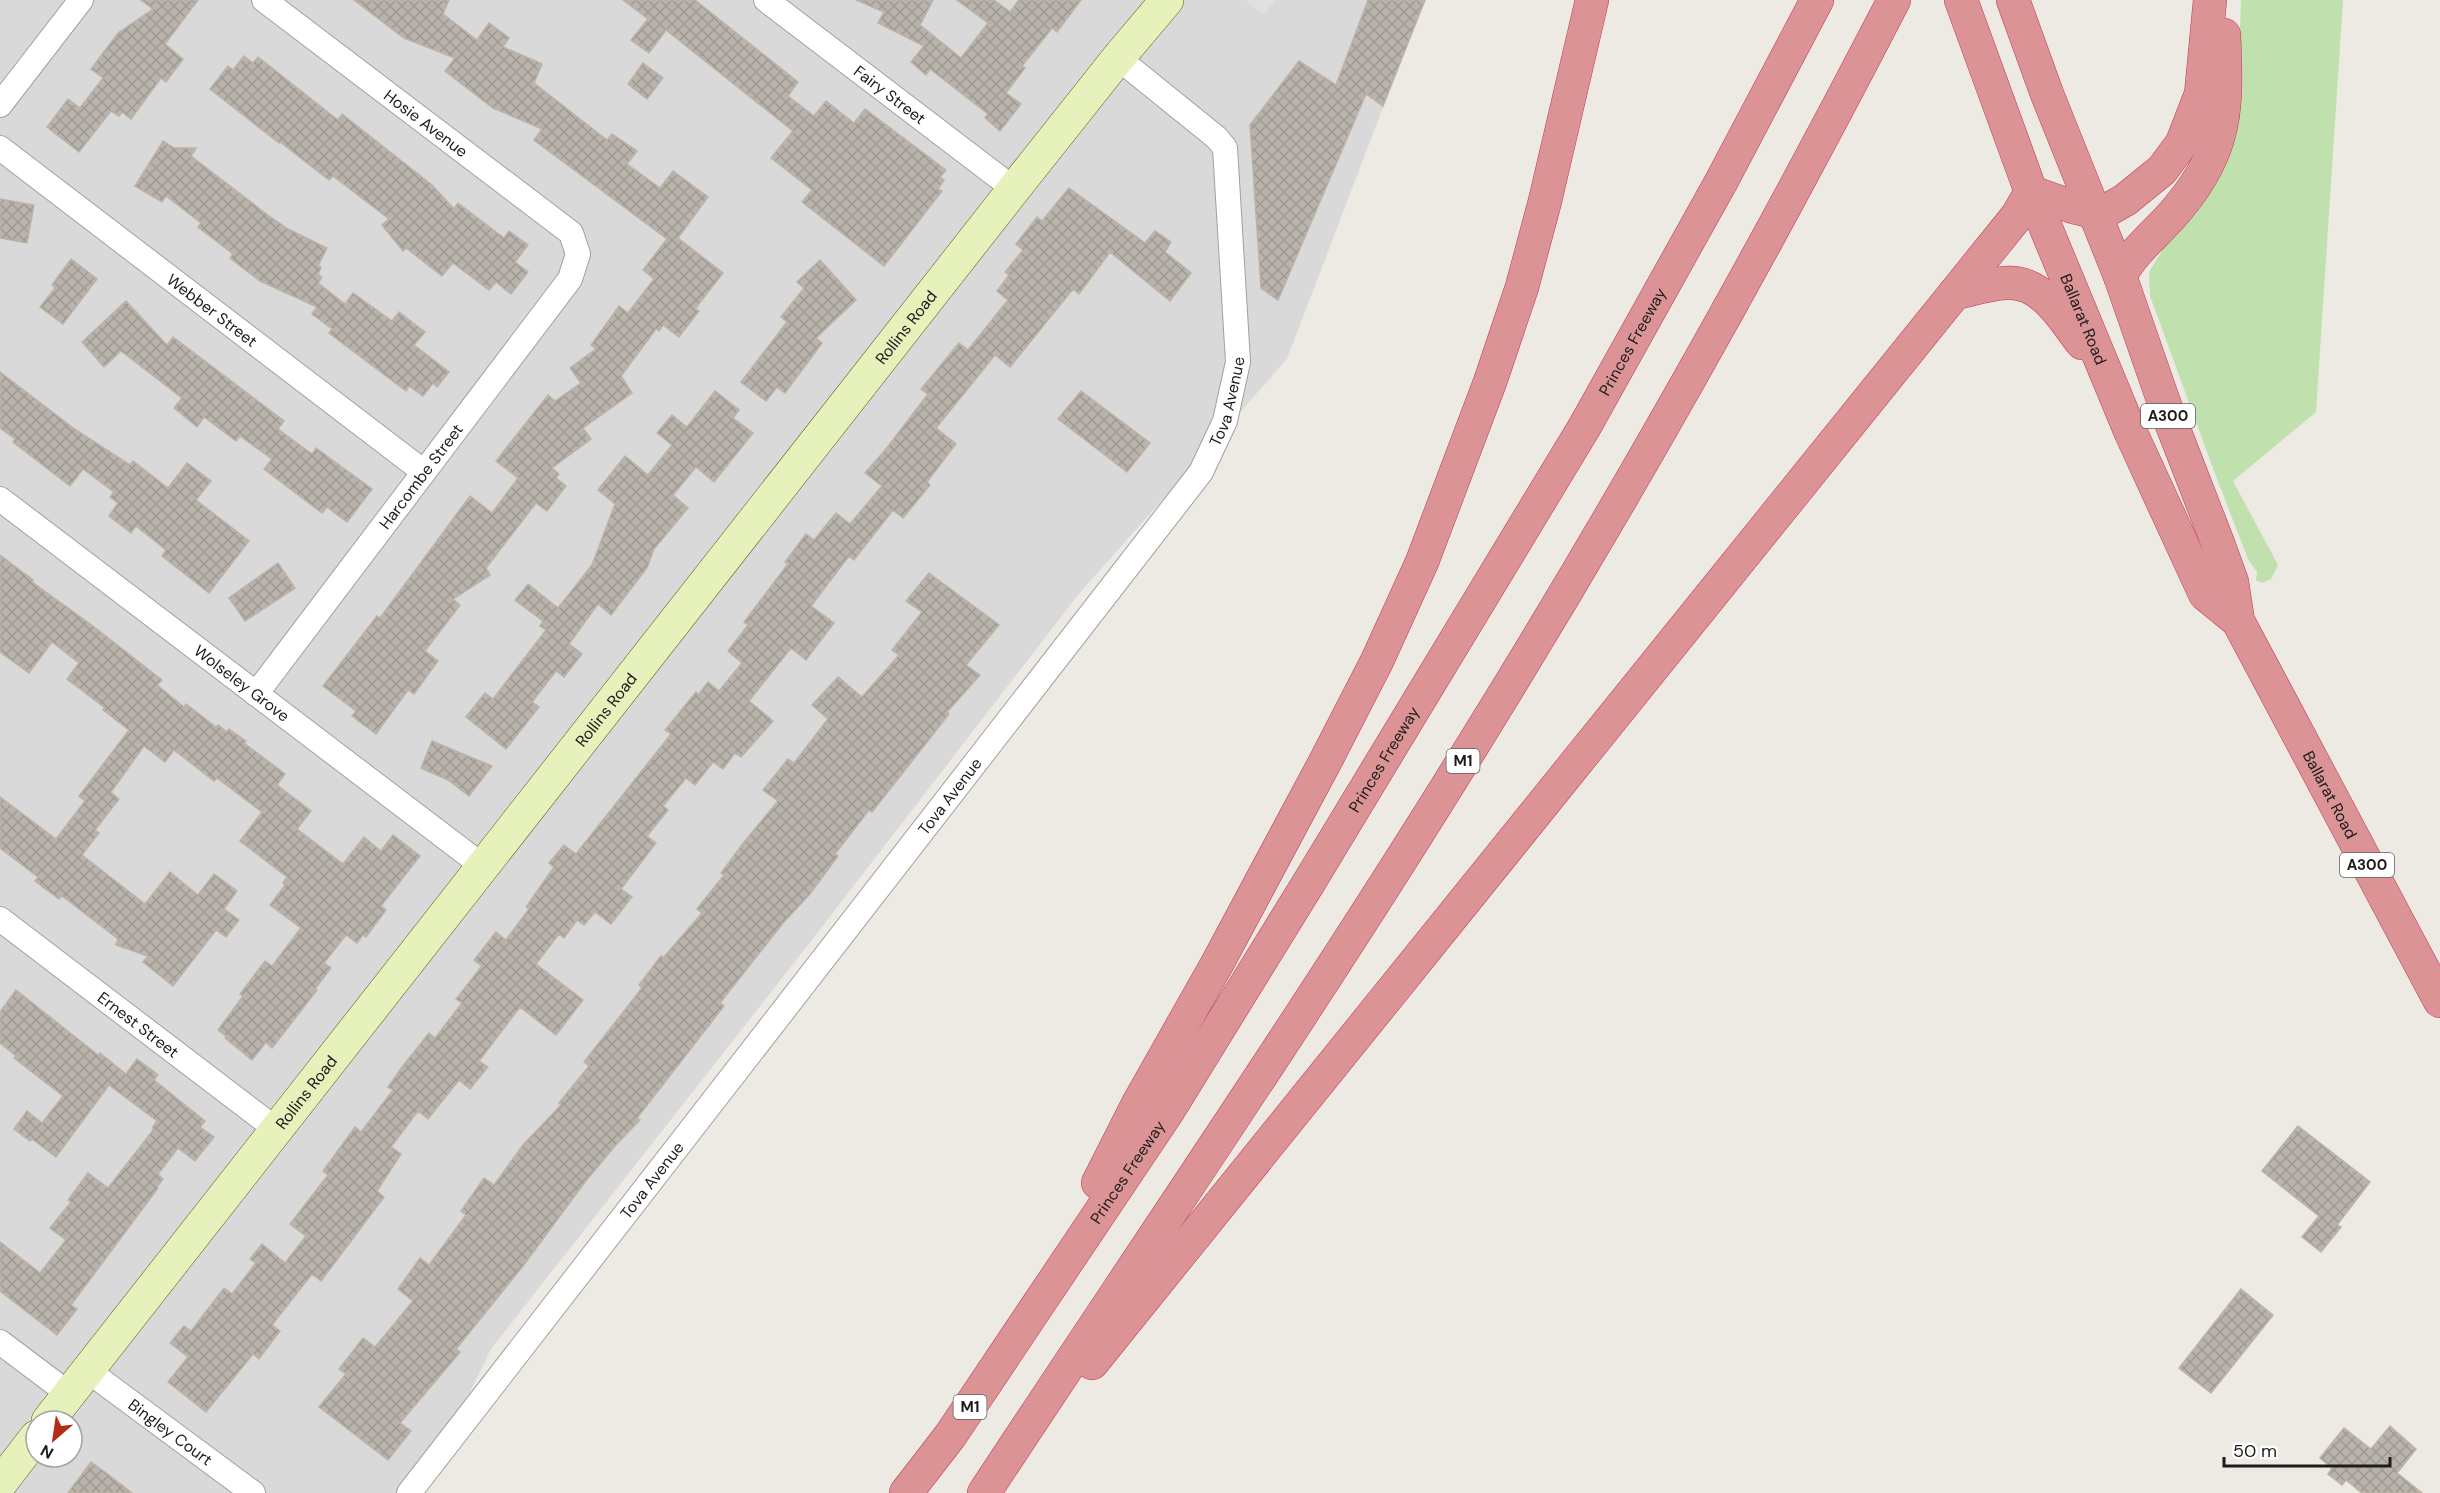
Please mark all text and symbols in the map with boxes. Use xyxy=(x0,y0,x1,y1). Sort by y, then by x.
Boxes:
street label: Fairy Street xyxy=(850,61,930,129)
street label: Hosie Avenue xyxy=(379,85,472,162)
street label: Webber Street xyxy=(162,269,261,352)
street label: Ballarat Road xyxy=(2055,271,2111,368)
street label: Princes Freeway xyxy=(1594,284,1671,399)
street label: Rollins Road xyxy=(871,286,942,369)
street label: Tova Avenue xyxy=(1205,356,1249,450)
road number: A300 xyxy=(2141,404,2195,428)
street label: Harcombe Street xyxy=(374,420,468,534)
street label: Wolseley Grove xyxy=(190,640,294,726)
street label: Rollins Road xyxy=(571,669,642,751)
street label: Princes Freeway xyxy=(1344,702,1424,816)
street label: Ballarat Road xyxy=(2298,747,2362,842)
road number: M1 xyxy=(1446,749,1480,773)
street label: Tova Avenue xyxy=(913,754,987,839)
road number: A300 xyxy=(2340,853,2394,877)
street label: Ernest Street xyxy=(93,987,183,1063)
street label: Rollins Road xyxy=(271,1051,342,1134)
street label: Princes Freeway xyxy=(1085,1116,1170,1228)
street label: Tova Avenue xyxy=(616,1138,689,1223)
street label: Bingley Court xyxy=(124,1394,216,1470)
road number: M1 xyxy=(954,1395,986,1419)
north arrow xyxy=(24,1409,84,1469)
scale bar xyxy=(2224,1430,2390,1468)
text: 50 m xyxy=(2233,1439,2277,1463)
text: N xyxy=(37,1440,57,1464)

